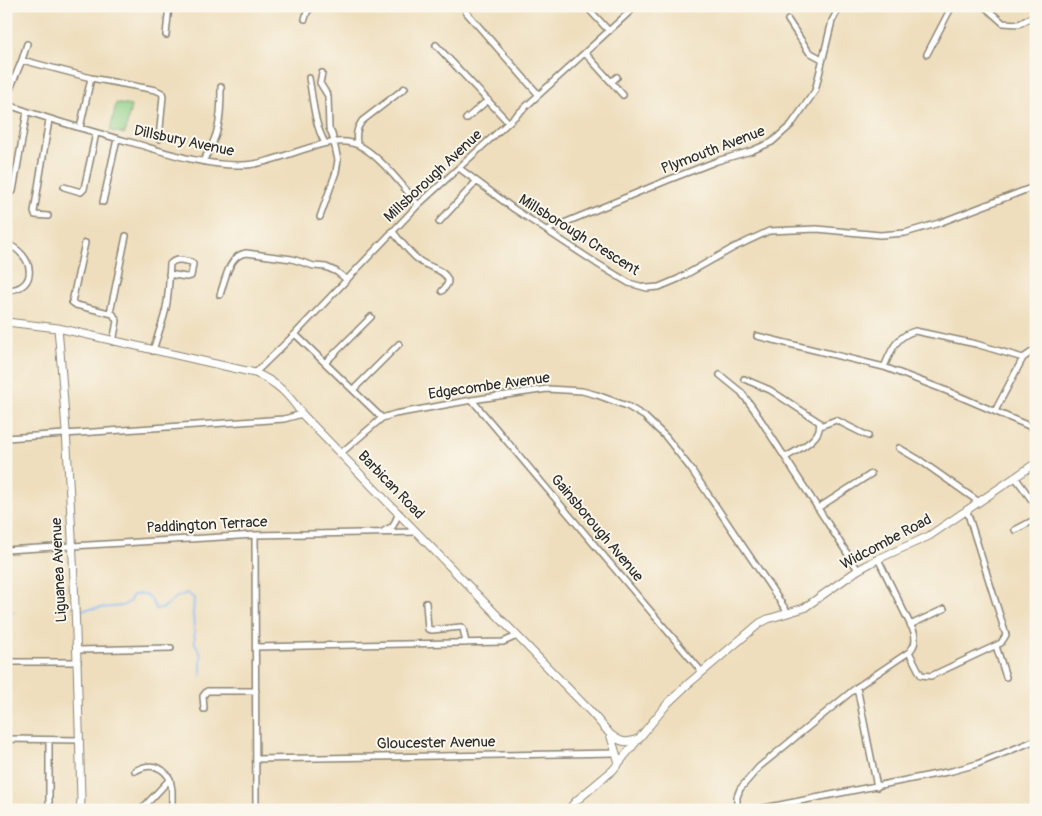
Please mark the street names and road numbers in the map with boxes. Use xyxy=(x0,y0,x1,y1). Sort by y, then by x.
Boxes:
street label: Dillsbury Avenue xyxy=(132,121,236,161)
street label: Plymouth Avenue xyxy=(658,121,768,179)
street label: Millsborough Avenue xyxy=(380,125,487,226)
street label: Millsborough Crescent xyxy=(515,190,644,280)
street label: Edgecombe Avenue xyxy=(427,368,552,404)
street label: Barbican Road xyxy=(354,447,428,523)
street label: Gainsborough Avenue xyxy=(546,470,648,586)
street label: Widcombe Road xyxy=(837,510,935,574)
street label: Paddington Terrace xyxy=(146,512,269,538)
street label: Liguanea Avenue xyxy=(47,516,71,623)
street label: Gloucester Avenue xyxy=(376,732,496,754)

